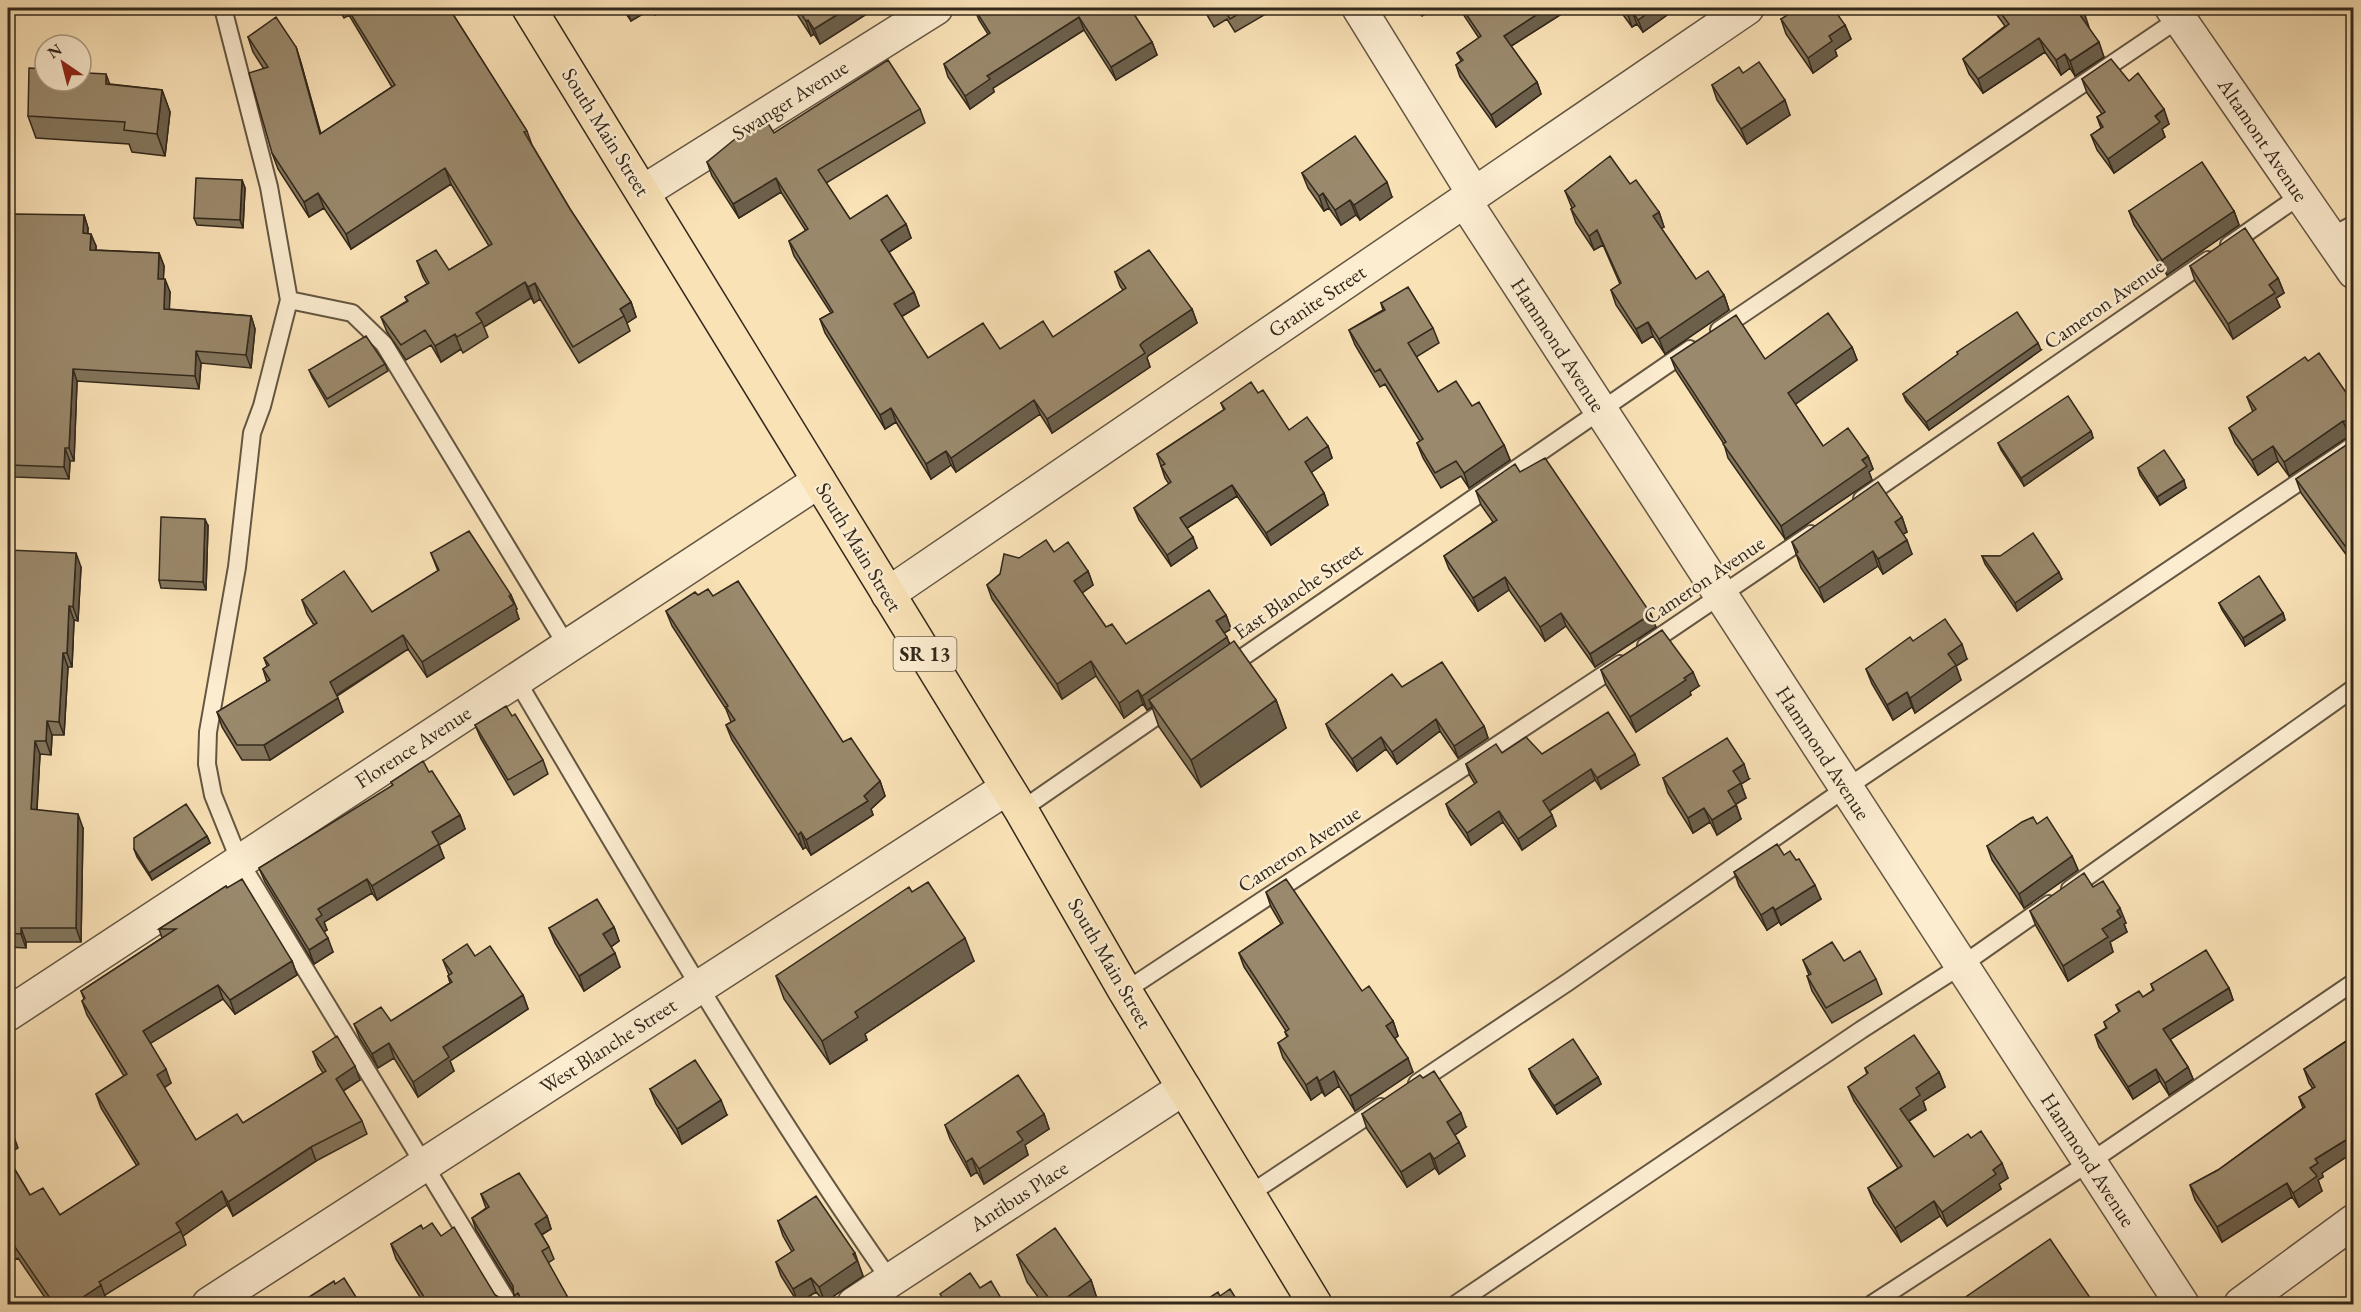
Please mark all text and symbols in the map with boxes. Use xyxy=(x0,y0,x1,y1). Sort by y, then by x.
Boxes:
north arrow xyxy=(33,33,93,93)
text: N xyxy=(43,39,66,63)
street label: Swanger Avenue xyxy=(727,53,853,146)
street label: South Main Street xyxy=(556,63,657,201)
street label: Altamont Avenue xyxy=(2212,72,2315,207)
street label: Cameron Avenue xyxy=(2038,252,2169,355)
street label: Granite Street xyxy=(1263,258,1371,343)
street label: Hammond Avenue xyxy=(1505,273,1612,417)
street label: South Main Street xyxy=(810,477,909,617)
street label: Cameron Avenue xyxy=(1638,529,1770,630)
street label: East Blanche Street xyxy=(1228,536,1368,645)
road number: SR 13 xyxy=(894,637,956,671)
street label: Hammond Avenue xyxy=(1770,681,1877,825)
street label: Florence Avenue xyxy=(349,699,476,794)
street label: Cameron Avenue xyxy=(1232,799,1365,898)
street label: South Main Street xyxy=(1062,893,1159,1033)
street label: West Blanche Street xyxy=(534,991,682,1100)
street label: Hammond Avenue xyxy=(2035,1088,2142,1232)
street label: Antibus Place xyxy=(964,1154,1073,1238)

